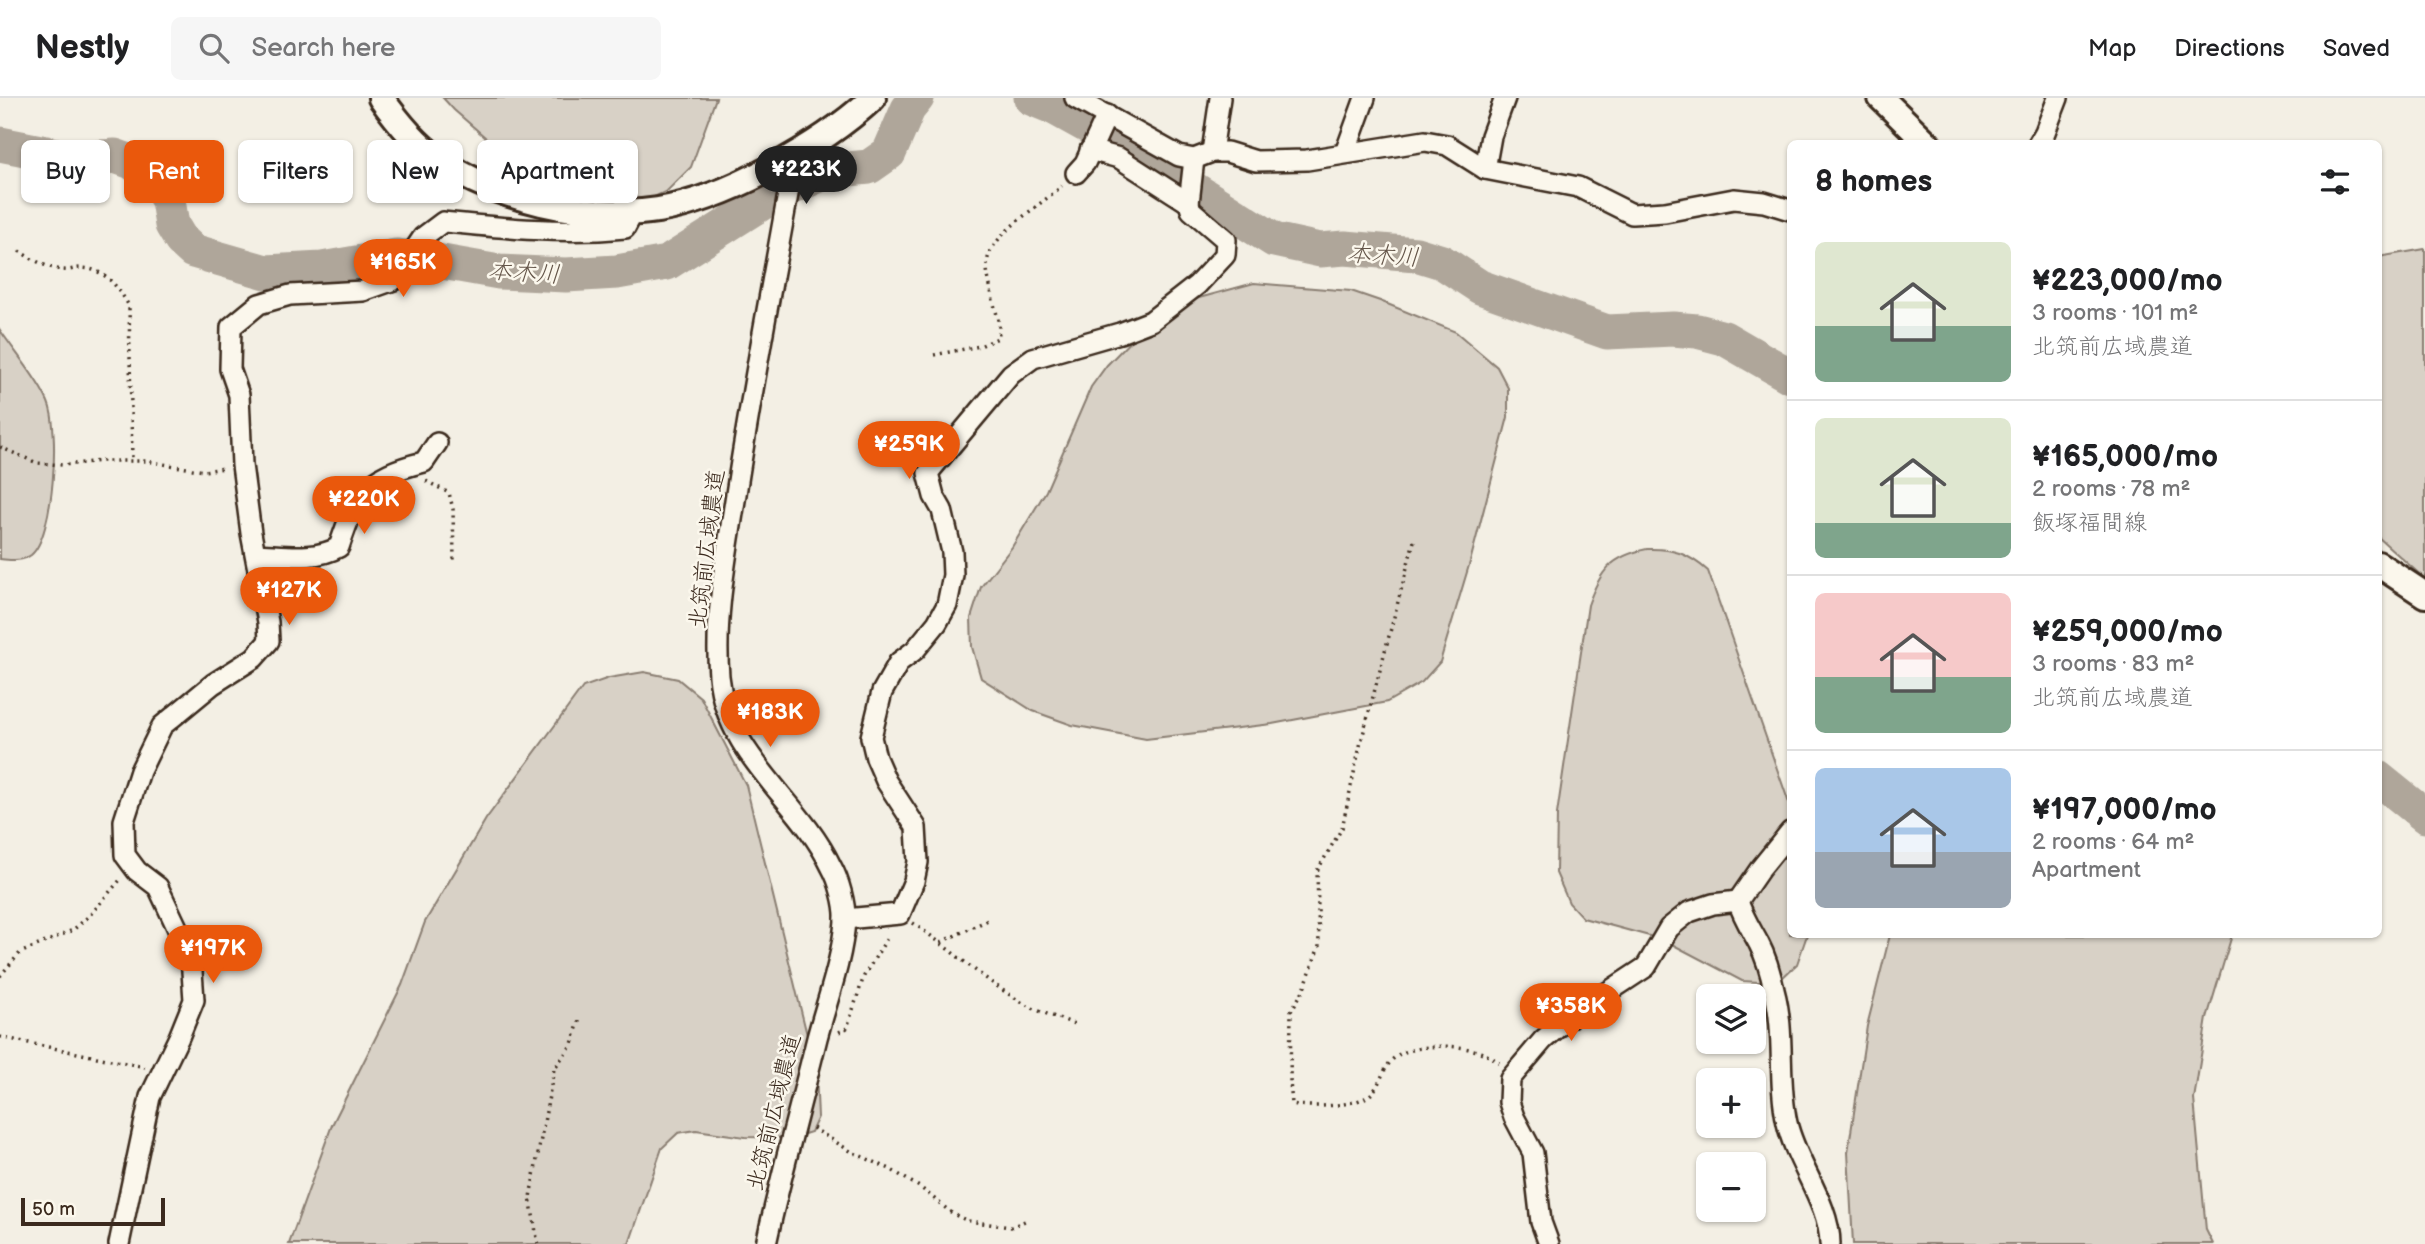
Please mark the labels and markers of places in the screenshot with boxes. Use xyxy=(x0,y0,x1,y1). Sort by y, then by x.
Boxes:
pin: ¥223K xyxy=(757,146,855,206)
pin: ¥165K xyxy=(354,240,452,299)
pin: ¥259K xyxy=(860,422,958,481)
pin: ¥220K xyxy=(315,476,413,536)
pin: ¥127K xyxy=(240,568,338,627)
pin: ¥183K xyxy=(721,690,819,749)
pin: ¥197K xyxy=(164,926,262,985)
pin: ¥358K xyxy=(1522,984,1620,1043)

